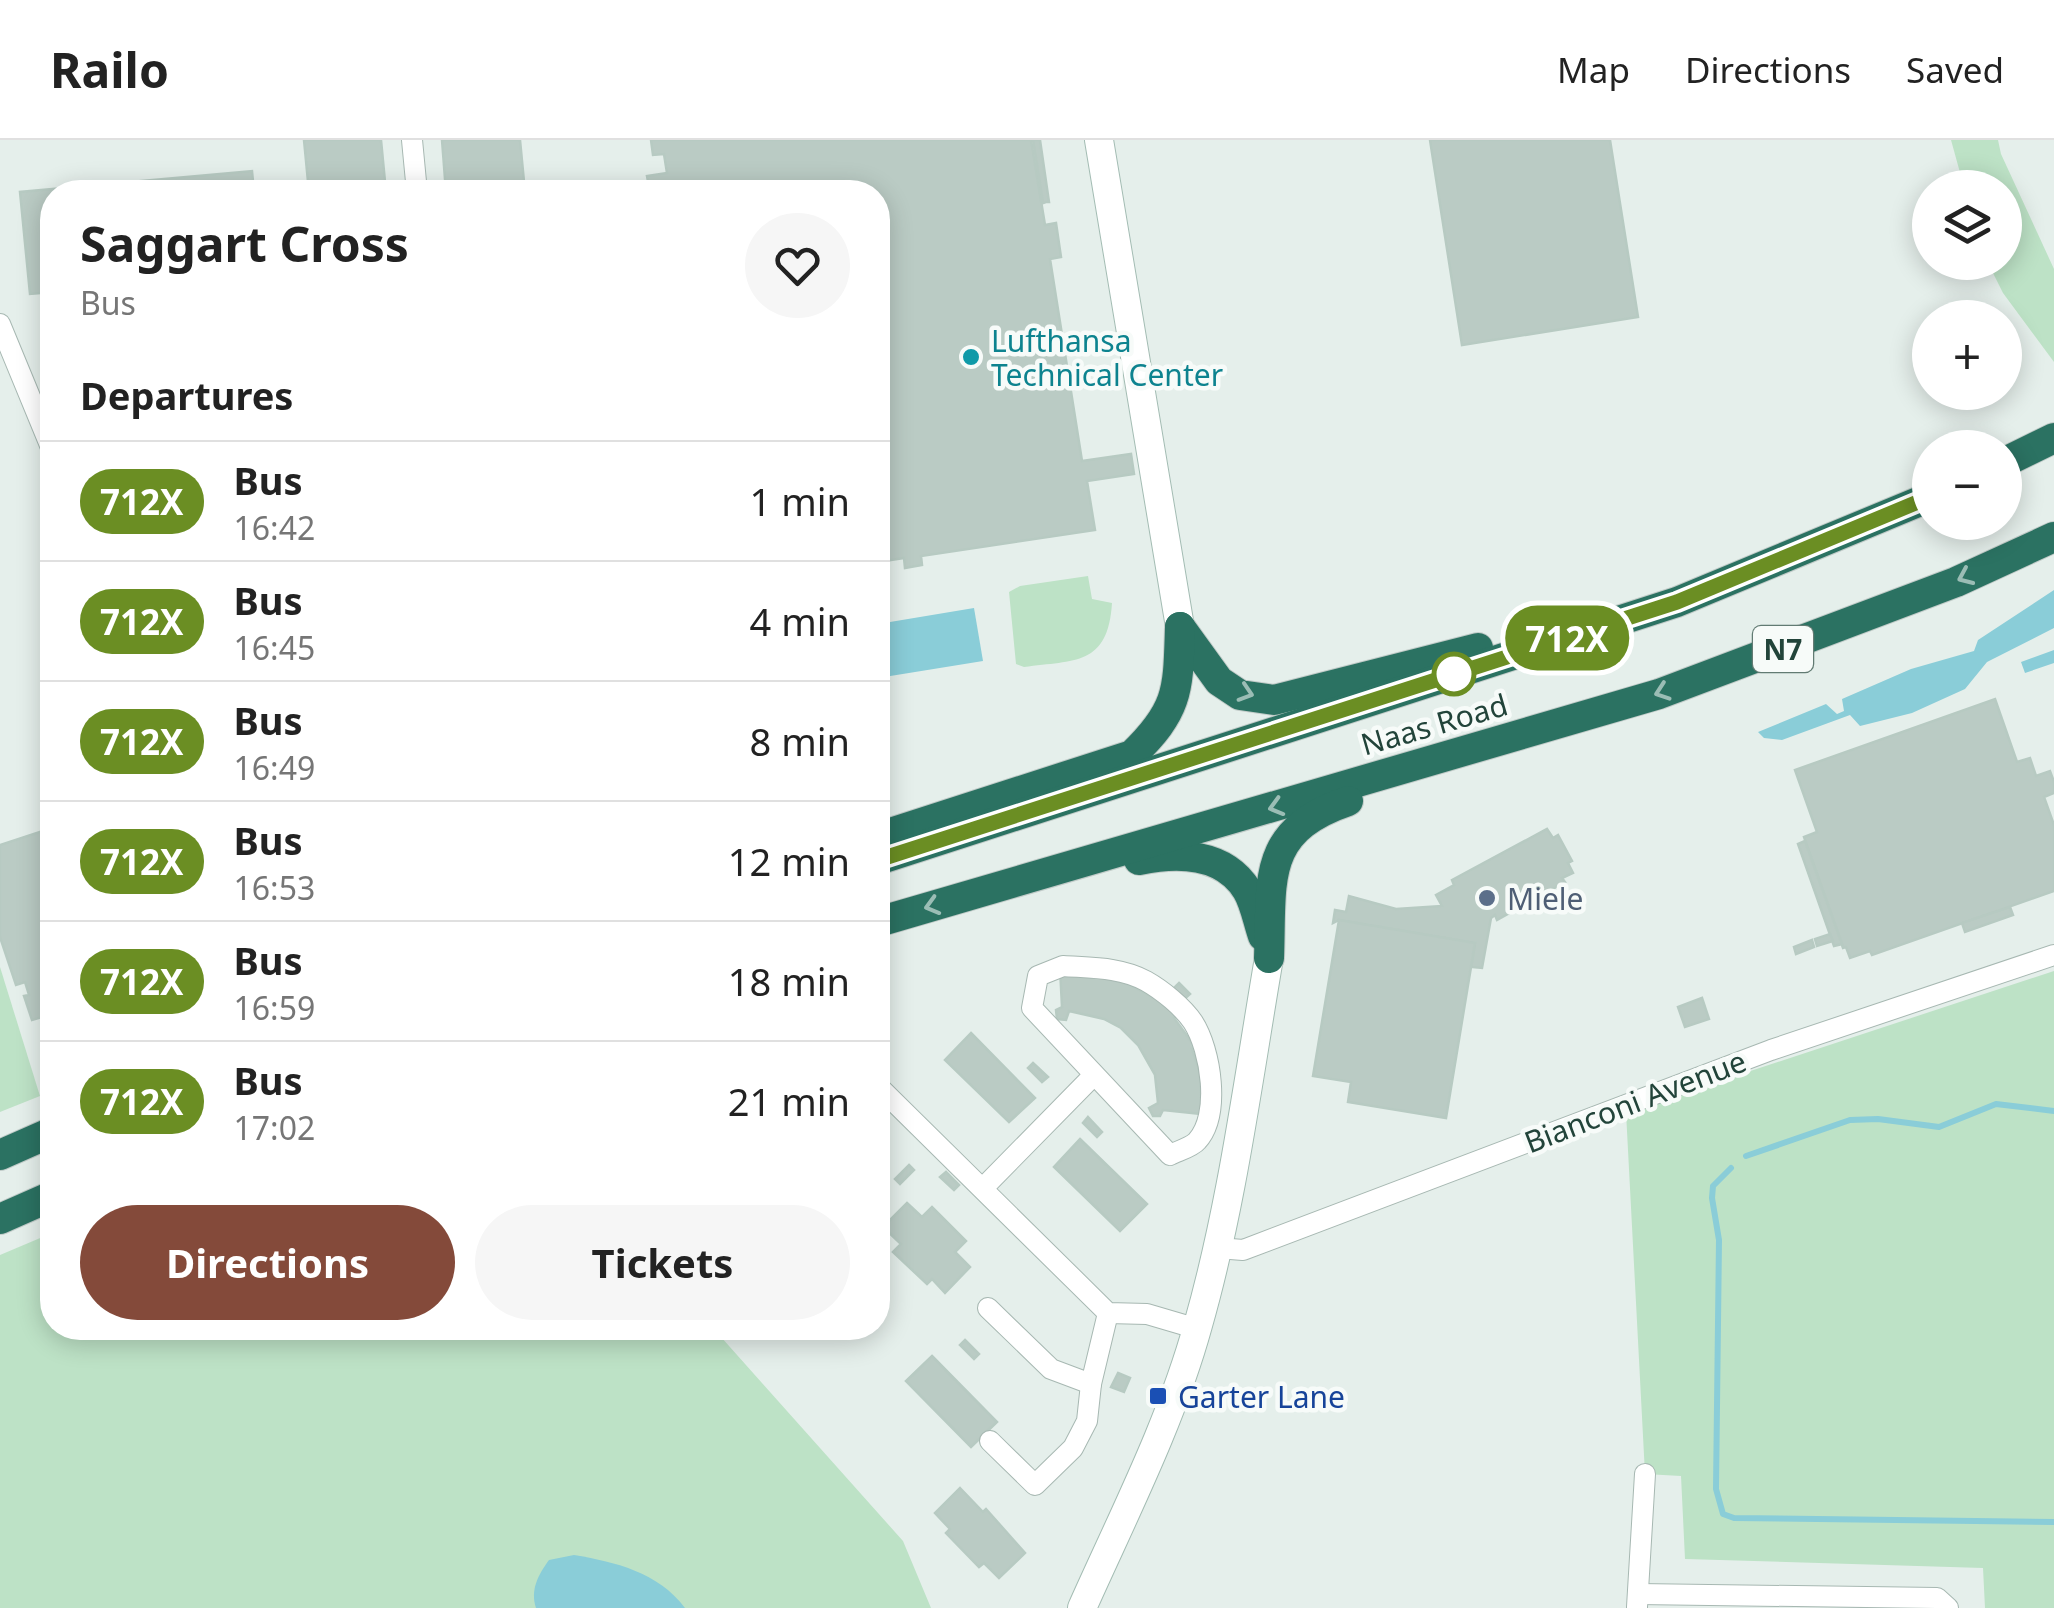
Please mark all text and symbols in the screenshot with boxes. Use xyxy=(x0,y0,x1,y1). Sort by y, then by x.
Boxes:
text: Railo xyxy=(50,37,169,102)
text: Map xyxy=(1557,46,1630,93)
text: Directions xyxy=(1685,46,1851,93)
text: Saved xyxy=(1906,46,2004,93)
map controls xyxy=(1912,170,2022,540)
button: layers xyxy=(1912,170,2022,280)
text: Saggart Cross xyxy=(80,211,409,276)
button: heart xyxy=(745,213,850,318)
text: Bus xyxy=(80,281,136,324)
button: + xyxy=(1912,300,2022,410)
place label: Lufthansa Technical Center xyxy=(991,320,1223,395)
marker: Lufthansa Technical Center xyxy=(960,346,982,368)
text: Departures xyxy=(80,369,293,421)
button: − xyxy=(1912,430,2022,540)
text: Bus xyxy=(234,454,303,506)
text: 1 min xyxy=(750,475,850,527)
text: 712X xyxy=(100,478,184,525)
text: 16:42 xyxy=(234,506,315,549)
one-way arrow xyxy=(1957,565,1975,585)
text: Bus xyxy=(234,574,303,626)
text: 4 min xyxy=(750,595,850,647)
text: 712X xyxy=(100,598,184,645)
line badge: 712X xyxy=(1497,606,1637,670)
text: 712X xyxy=(1525,615,1609,662)
text: 16:45 xyxy=(234,626,315,669)
road number: N7 xyxy=(1753,626,1813,672)
unlabelled marker xyxy=(1433,653,1475,695)
one-way arrow xyxy=(1237,681,1254,702)
one-way arrow xyxy=(1654,681,1671,701)
street label: Naas Road xyxy=(1356,684,1512,764)
text: Bus xyxy=(234,694,303,746)
text: 8 min xyxy=(750,715,850,767)
text: 712X xyxy=(100,718,184,765)
text: 16:49 xyxy=(234,746,315,789)
one-way arrow xyxy=(1268,795,1285,816)
text: Bus xyxy=(234,814,303,866)
text: 12 min xyxy=(728,835,850,887)
text: 712X xyxy=(100,838,184,885)
text: 16:53 xyxy=(234,866,315,909)
place label: Miele xyxy=(1507,878,1584,919)
marker: Miele xyxy=(1476,887,1498,909)
one-way arrow xyxy=(924,895,941,916)
text: Bus xyxy=(234,934,303,986)
text: 18 min xyxy=(728,955,850,1007)
text: 712X xyxy=(100,958,184,1005)
text: 16:59 xyxy=(234,986,315,1029)
street label: Bianconi Avenue xyxy=(1518,1040,1752,1162)
text: Bus xyxy=(234,1054,303,1106)
text: 21 min xyxy=(728,1075,850,1127)
text: 712X xyxy=(100,1078,184,1125)
text: 17:02 xyxy=(234,1106,315,1149)
button: Directions xyxy=(80,1205,455,1320)
button: Tickets xyxy=(475,1205,850,1320)
place label: Garter Lane xyxy=(1178,1376,1345,1417)
marker: Garter Lane xyxy=(1147,1385,1169,1407)

